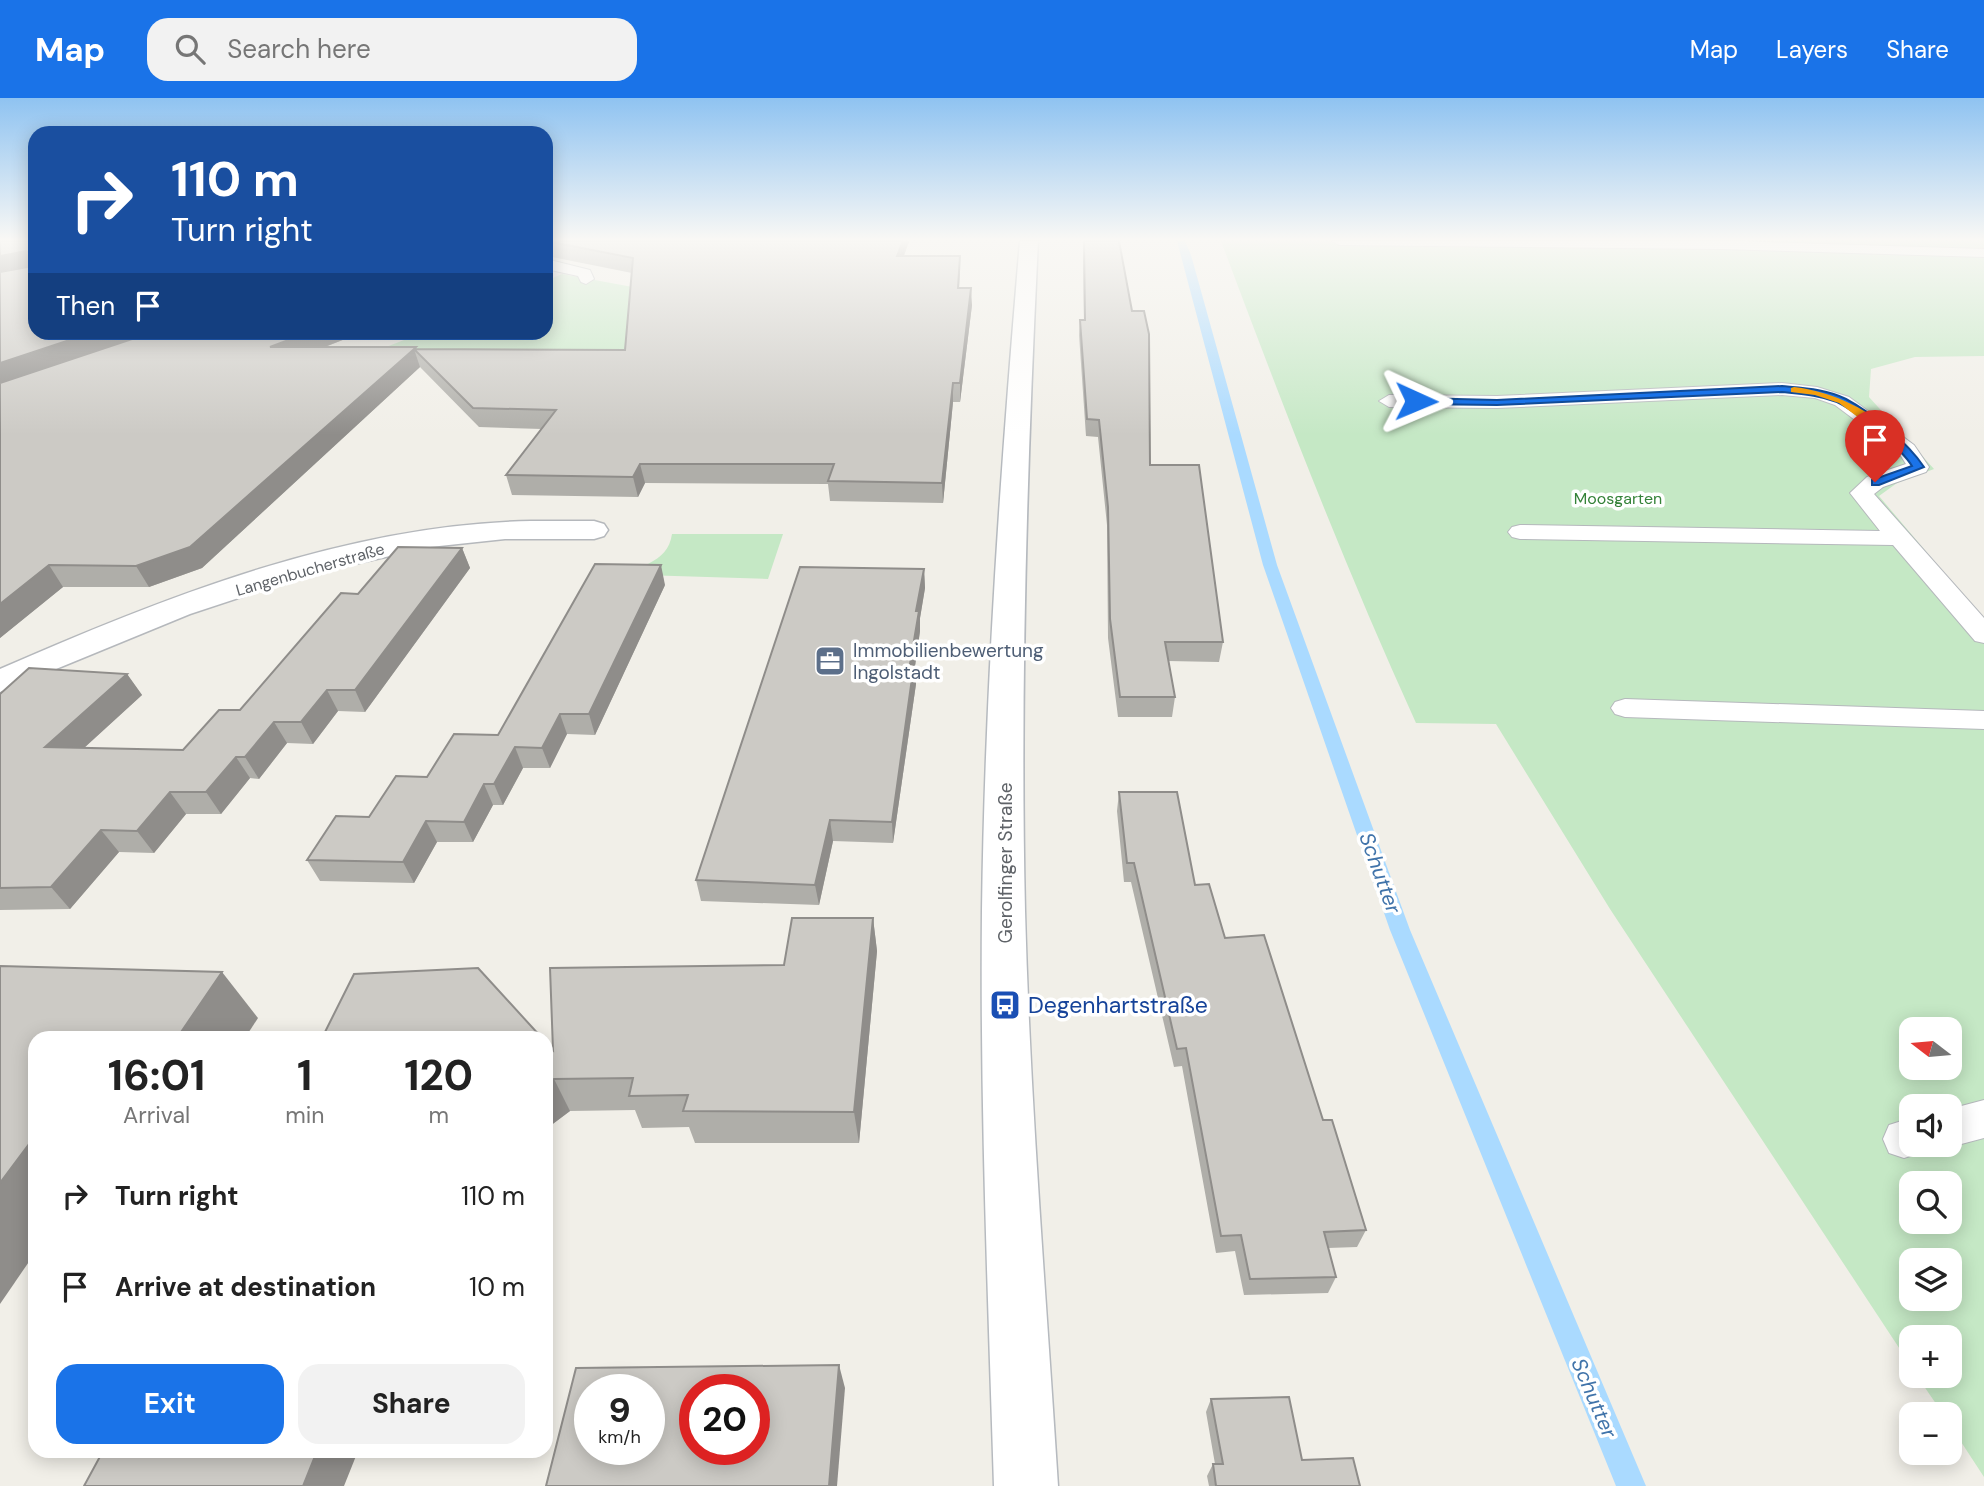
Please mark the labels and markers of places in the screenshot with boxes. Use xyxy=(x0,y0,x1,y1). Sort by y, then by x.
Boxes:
pin xyxy=(1845,410,1905,482)
place label: Immobilienbewertung Ingolstadt xyxy=(853,638,1044,685)
office icon: Immobilienbewertung Ingolstadt xyxy=(813,644,847,678)
bus stop icon: Degenhartstraße xyxy=(988,988,1022,1022)
place label: Degenhartstraße xyxy=(1028,990,1208,1020)

